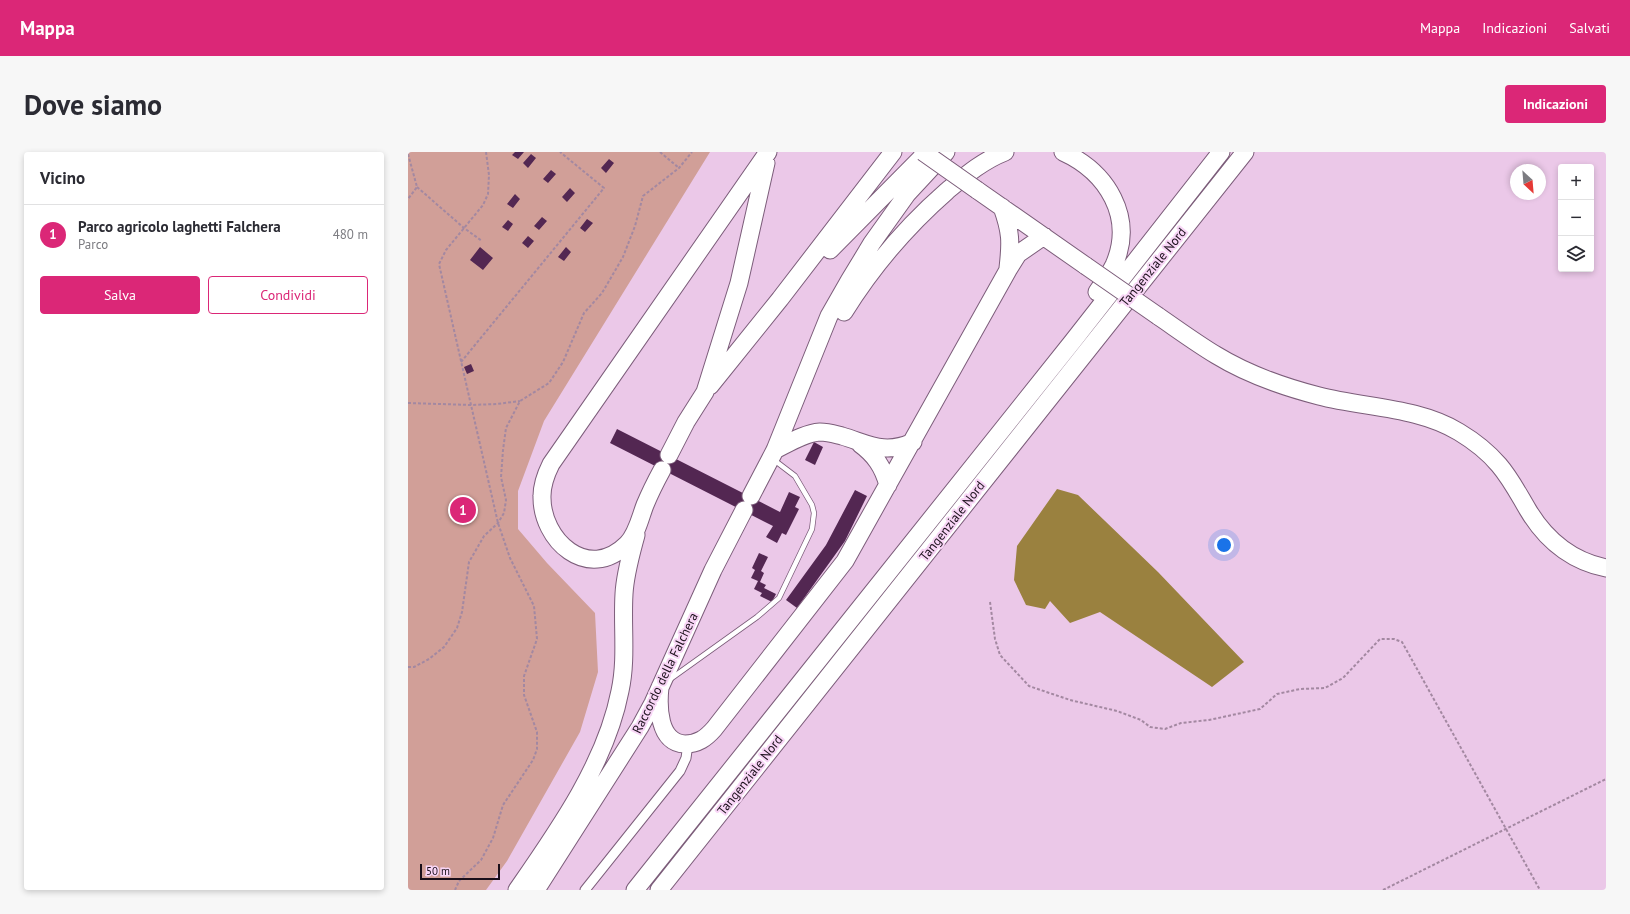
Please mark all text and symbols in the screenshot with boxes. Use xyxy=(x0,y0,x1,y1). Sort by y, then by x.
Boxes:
text: Mappa xyxy=(20,16,75,40)
text: Mappa xyxy=(1420,19,1460,37)
text: Indicazioni xyxy=(1482,19,1547,37)
text: Salvati xyxy=(1569,19,1610,37)
button: Indicazioni xyxy=(1505,85,1606,123)
text: Dove siamo xyxy=(24,86,162,123)
north arrow xyxy=(1510,164,1546,200)
map controls xyxy=(1558,164,1594,272)
button: + xyxy=(1558,164,1594,200)
text: Vicino xyxy=(40,167,85,189)
button: − xyxy=(1558,200,1594,236)
text: Parco agricolo laghetti Falchera xyxy=(78,217,281,236)
street label: Tangenziale Nord xyxy=(1116,224,1190,310)
text: 1 xyxy=(49,226,57,243)
text: 480 m xyxy=(333,226,368,243)
text: Parco xyxy=(78,236,108,253)
button: layers xyxy=(1558,236,1594,272)
button: Salva xyxy=(40,276,200,314)
button: Condividi xyxy=(208,276,368,314)
street label: Tangenziale Nord xyxy=(915,478,989,564)
pin: 1 xyxy=(450,495,476,525)
your location xyxy=(1214,535,1234,555)
street label: Raccordo della Falchera xyxy=(628,610,702,736)
street label: Tangenziale Nord xyxy=(713,732,787,818)
scale bar xyxy=(420,862,500,881)
text: 50 m xyxy=(426,864,450,878)

